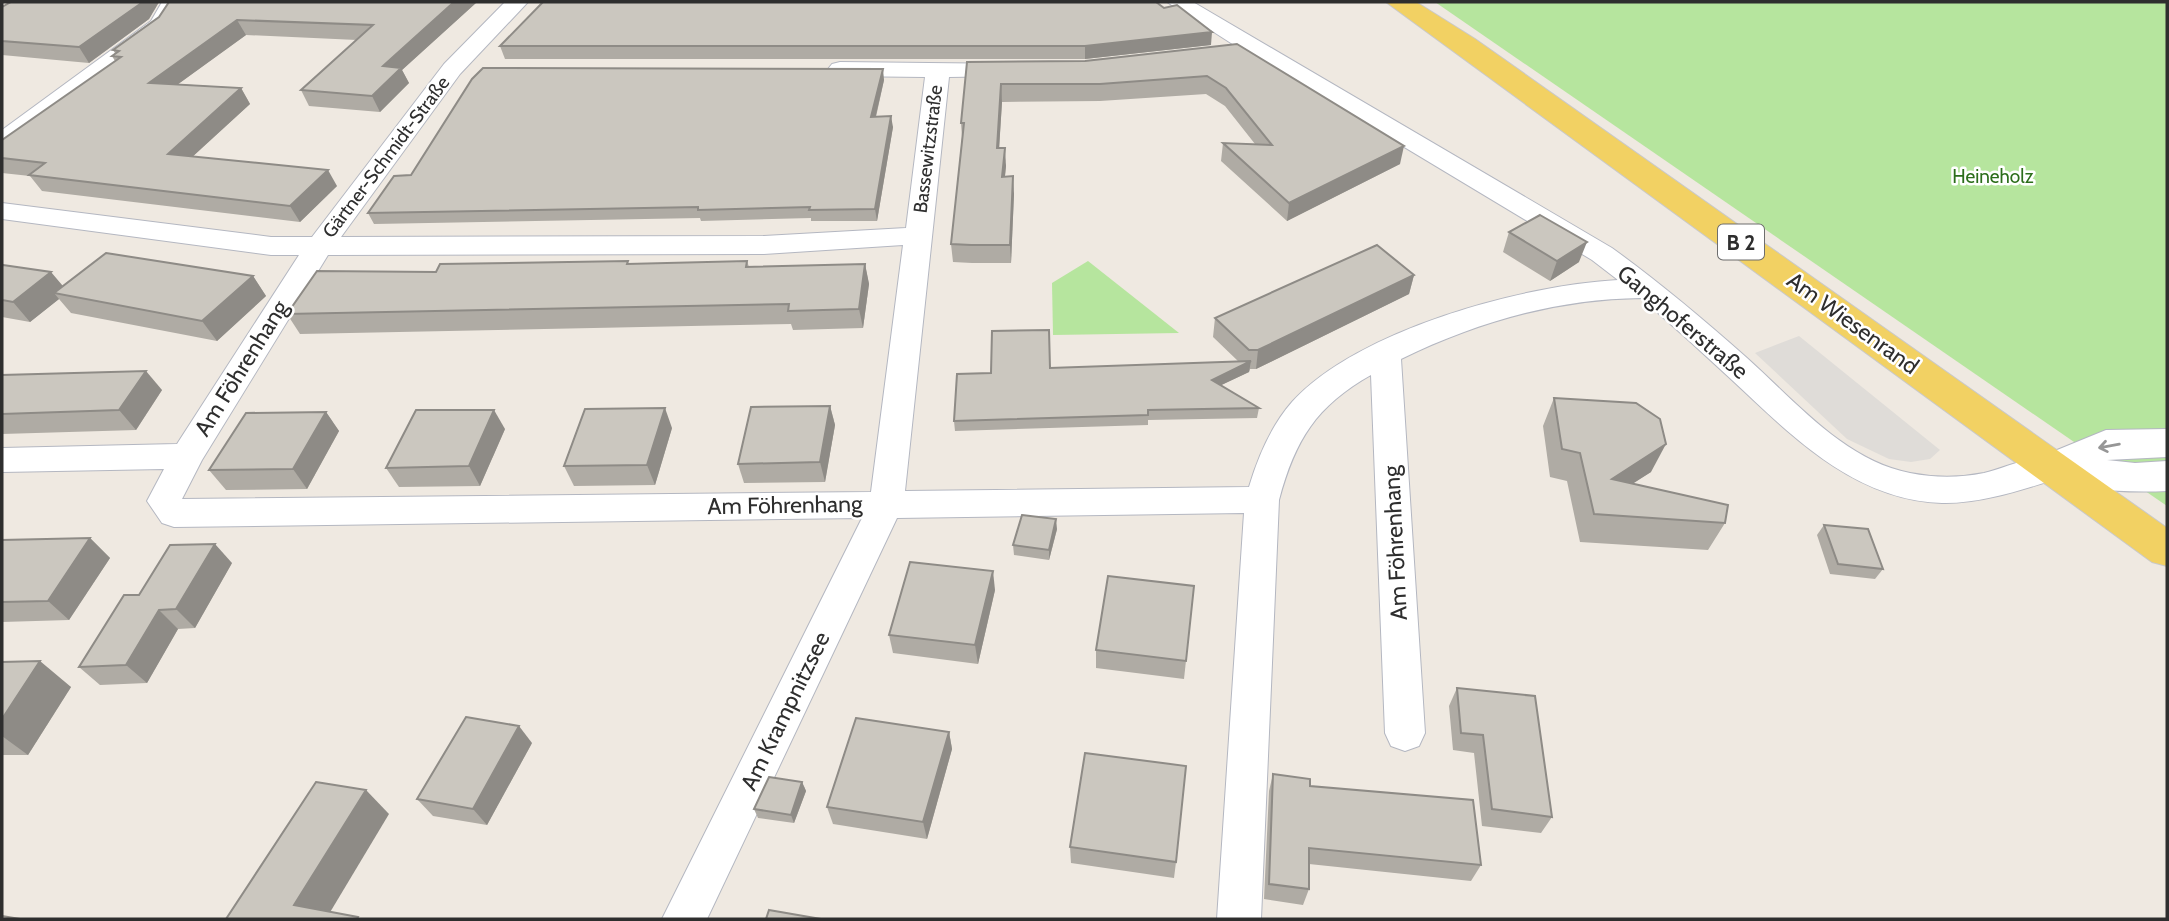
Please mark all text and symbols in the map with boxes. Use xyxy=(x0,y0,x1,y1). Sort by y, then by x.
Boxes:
street label: Gärtner-Schmidt-Straße xyxy=(318,71,454,242)
street label: Bassewitzstraße xyxy=(909,83,947,214)
park label: Heineholz xyxy=(1952,165,2034,188)
road number: B 2 xyxy=(1718,224,1764,260)
street label: Ganghoferstraße xyxy=(1612,259,1754,385)
street label: Am Wiesenrand xyxy=(1782,266,1924,380)
street label: Am Föhrenhang xyxy=(188,294,294,441)
one-way arrow xyxy=(2098,440,2120,453)
street label: Am Föhrenhang xyxy=(1377,464,1413,621)
street label: Am Föhrenhang xyxy=(707,490,863,520)
street label: Am Krampnitzsee xyxy=(734,627,836,795)

